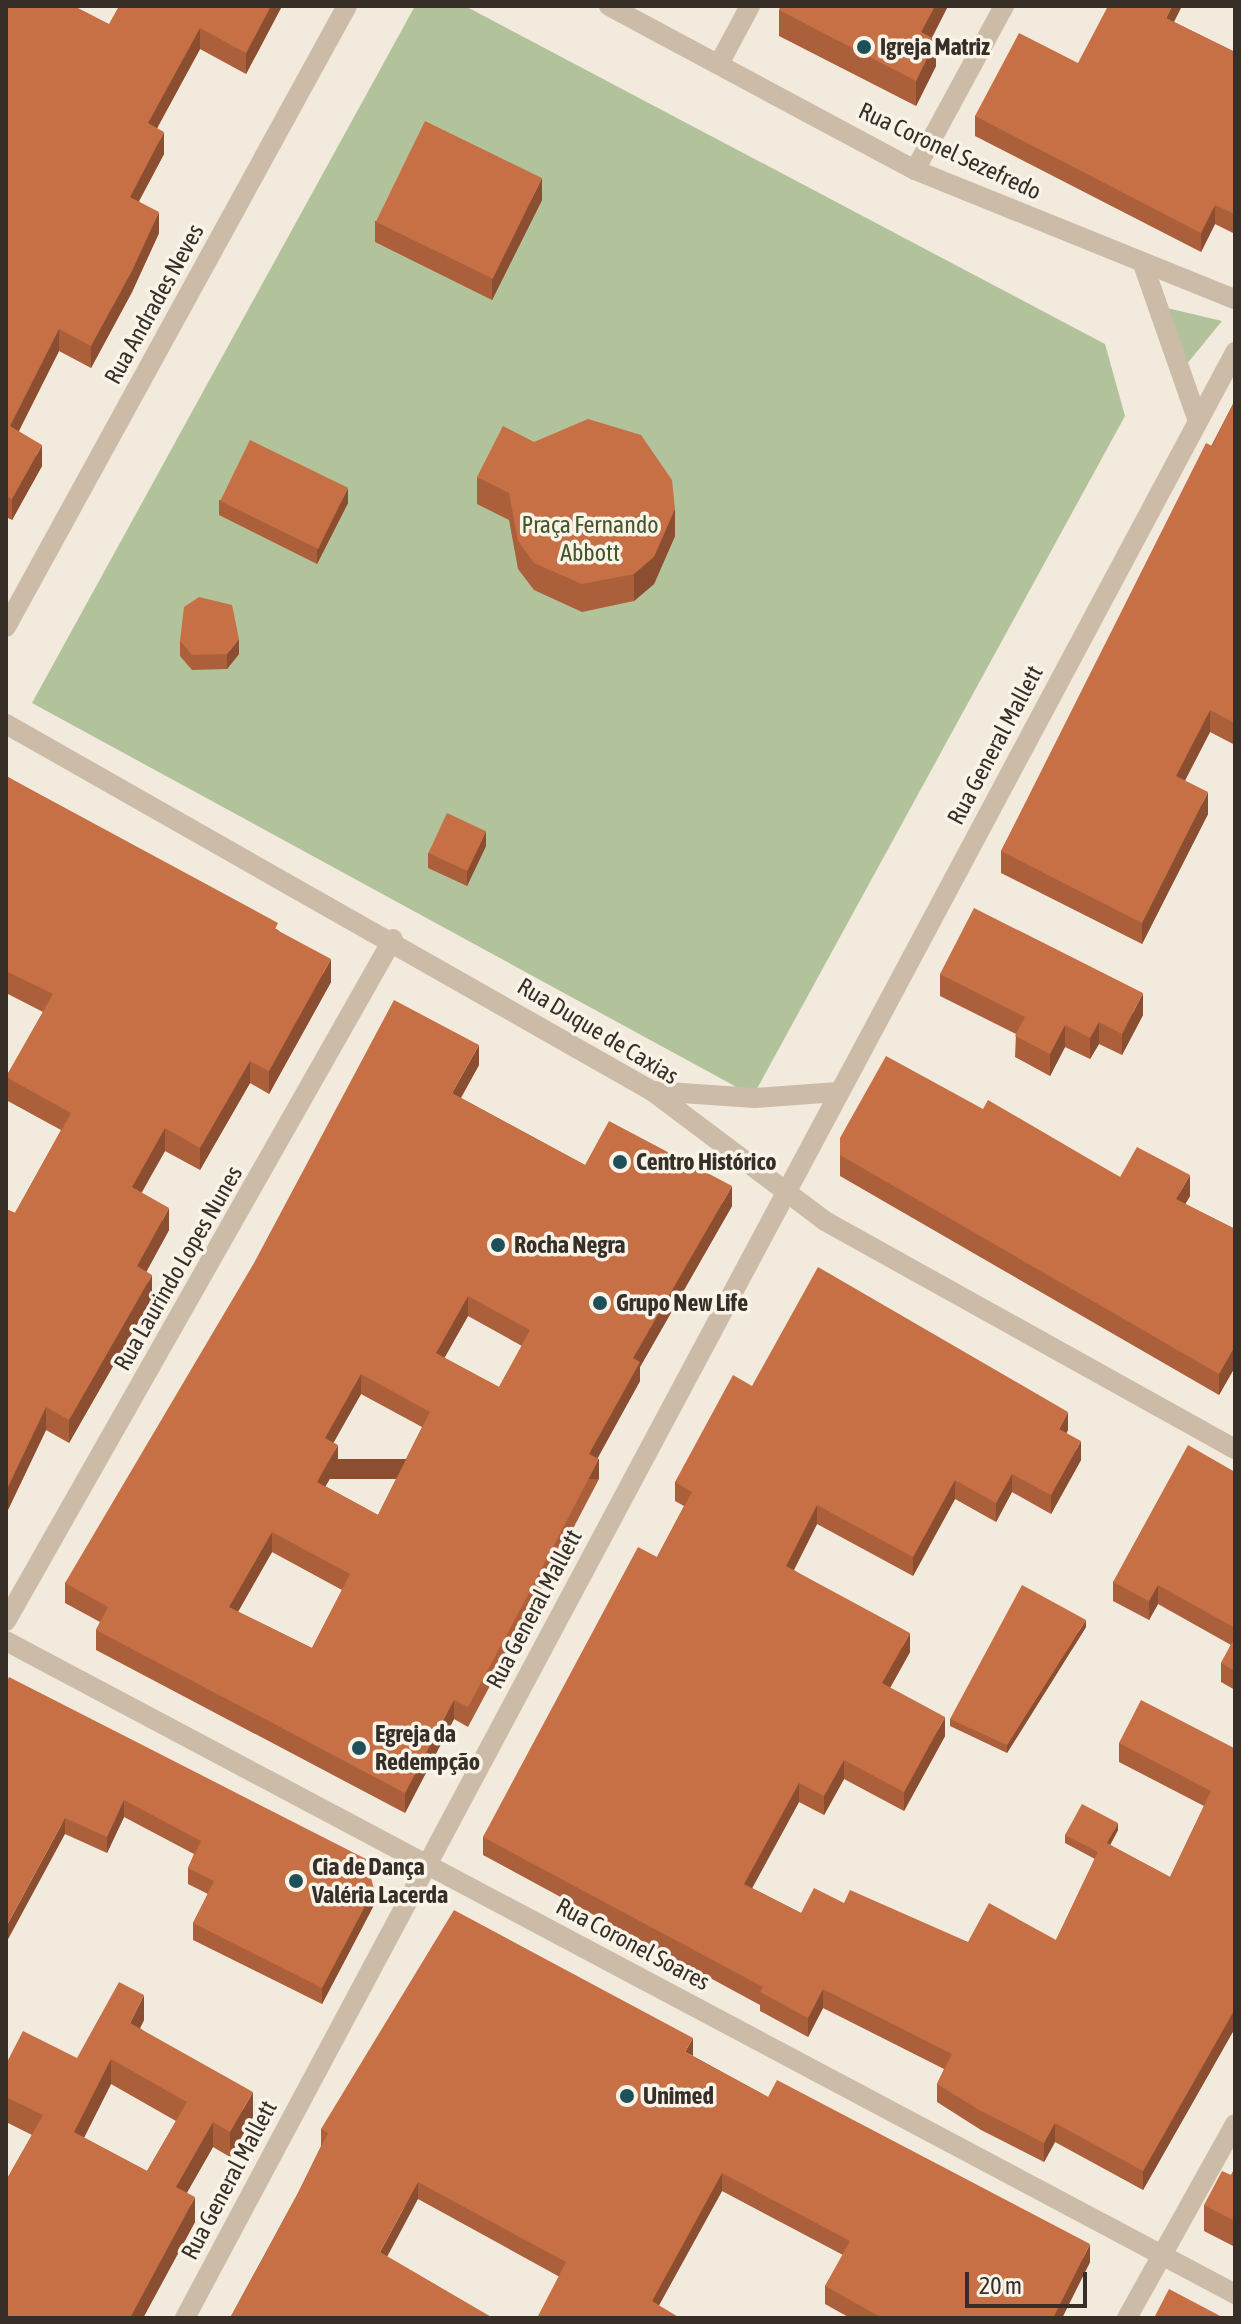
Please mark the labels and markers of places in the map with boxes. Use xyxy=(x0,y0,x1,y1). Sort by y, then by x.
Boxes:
place label: Igreja Matriz xyxy=(880,33,990,61)
marker: Igreja Matriz xyxy=(855,38,873,56)
place label: Centro Histórico xyxy=(636,1148,777,1176)
marker: Centro Histórico xyxy=(611,1153,629,1171)
place label: Rocha Negra xyxy=(514,1231,625,1259)
marker: Rocha Negra xyxy=(489,1236,507,1254)
place label: Grupo New Life xyxy=(616,1289,748,1317)
marker: Grupo New Life xyxy=(591,1294,609,1312)
place label: Egreja da Redempção xyxy=(375,1720,480,1776)
marker: Egreja da Redempção xyxy=(350,1739,368,1757)
place label: Cia de Dança Valéria Lacerda xyxy=(312,1853,448,1909)
marker: Cia de Dança Valéria Lacerda xyxy=(287,1872,305,1890)
place label: Unimed xyxy=(643,2082,714,2110)
marker: Unimed xyxy=(618,2087,636,2105)

